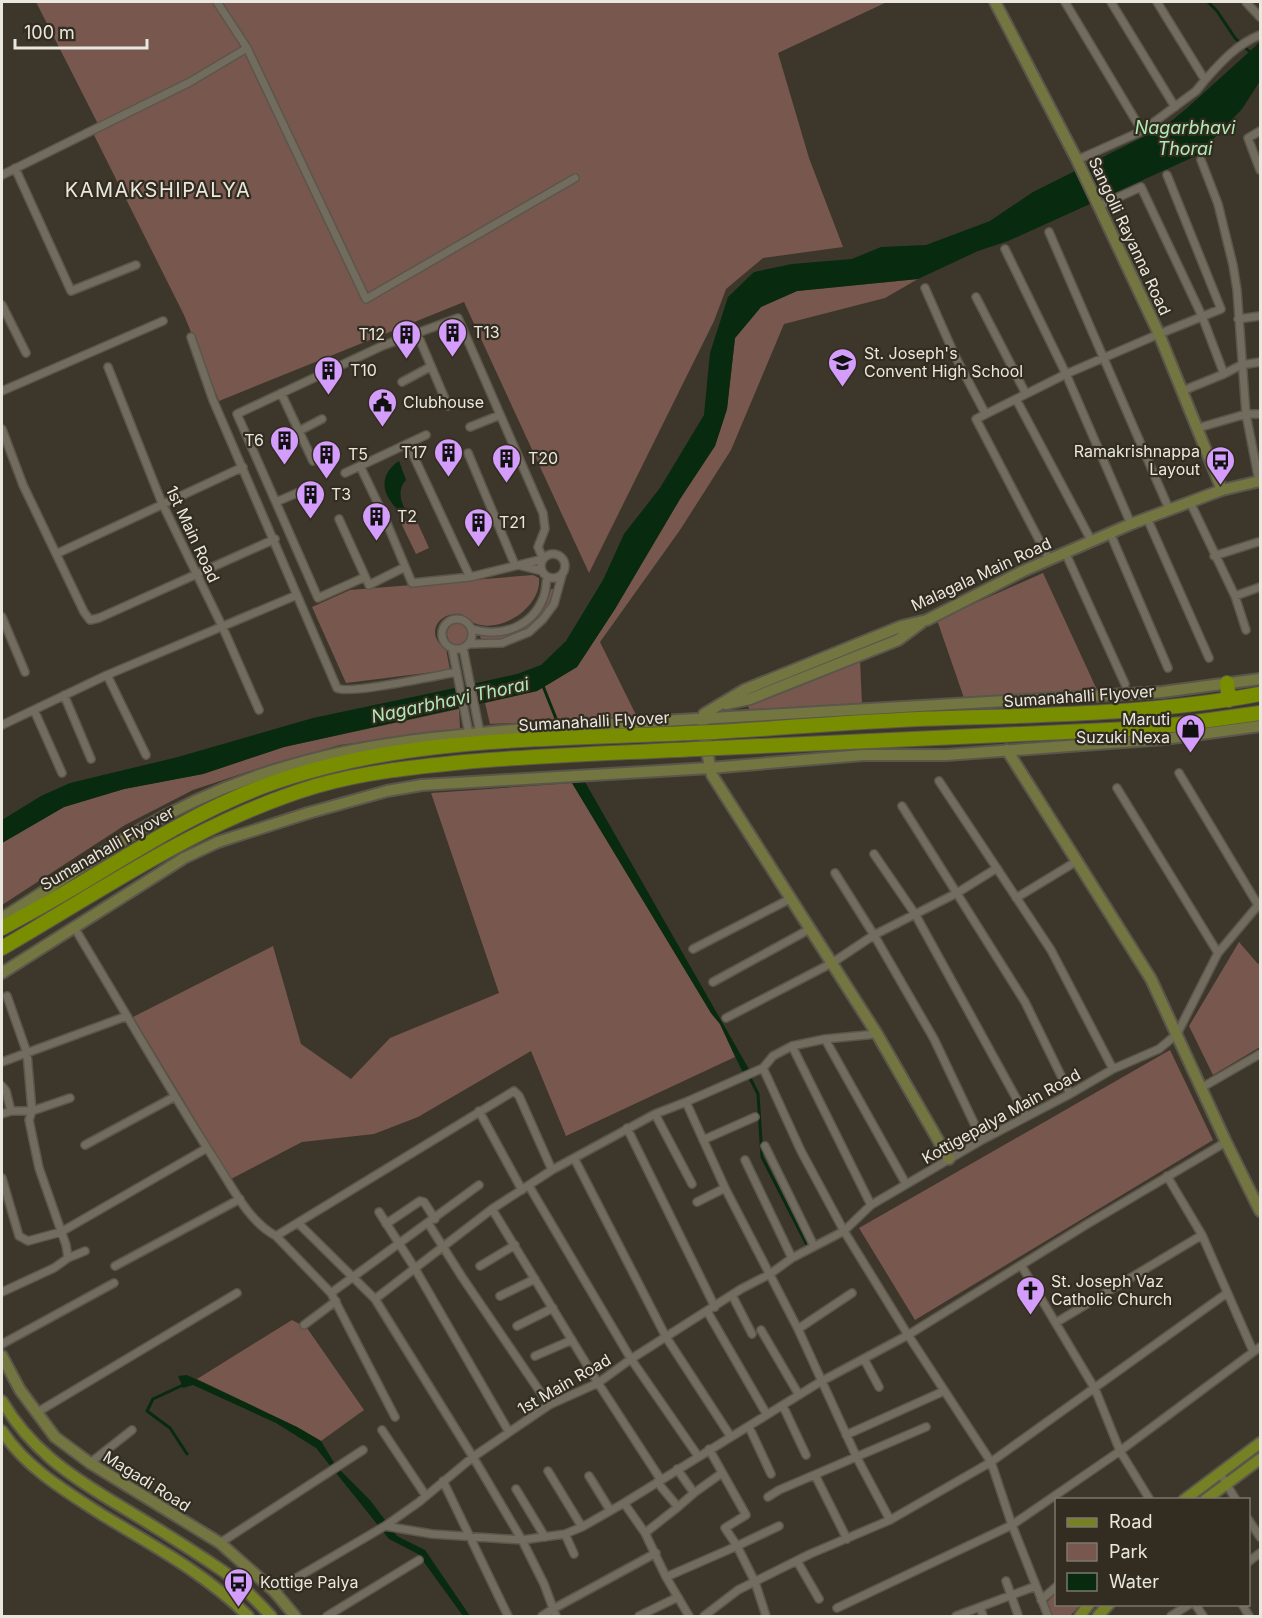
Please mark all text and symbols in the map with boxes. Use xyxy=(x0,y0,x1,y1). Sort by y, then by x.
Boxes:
scale bar xyxy=(15,12,147,50)
text: 100 m xyxy=(24,22,75,43)
water label: Nagarbhavi Thorai xyxy=(1135,117,1236,159)
street label: Sangolli Rayanna Road xyxy=(1085,154,1175,318)
district label: KAMAKSHIPALYA xyxy=(65,178,251,202)
building icon: T13 xyxy=(436,316,468,358)
building icon: T12 xyxy=(390,318,422,360)
place label: T13 xyxy=(473,322,500,342)
place label: T12 xyxy=(358,324,385,344)
place label: St. Joseph's Convent High School xyxy=(864,343,1023,381)
school or university icon: St. Joseph's Convent High School xyxy=(827,346,859,388)
building icon: T10 xyxy=(313,354,345,396)
place label: T10 xyxy=(350,360,377,380)
public building icon: Clubhouse xyxy=(366,386,398,428)
place label: Clubhouse xyxy=(403,392,484,412)
building icon: T6 xyxy=(269,424,301,466)
place label: T6 xyxy=(244,430,264,450)
building icon: T17 xyxy=(432,436,464,478)
building icon: T5 xyxy=(311,438,343,480)
place label: Ramakrishnappa Layout xyxy=(1074,441,1200,479)
place label: T17 xyxy=(401,442,427,462)
building icon: T20 xyxy=(491,442,523,484)
place label: T5 xyxy=(348,444,368,464)
bus stop icon: Ramakrishnappa Layout xyxy=(1205,444,1237,486)
place label: T20 xyxy=(528,448,558,468)
building icon: T3 xyxy=(294,478,326,520)
street label: 1st Main Road xyxy=(162,482,224,586)
place label: T3 xyxy=(331,484,351,504)
building icon: T2 xyxy=(360,500,392,542)
place label: T2 xyxy=(397,506,417,526)
building icon: T21 xyxy=(462,506,494,548)
place label: T21 xyxy=(499,512,526,532)
street label: Malagala Main Road xyxy=(908,533,1054,615)
water label: Nagarbhavi Thorai xyxy=(369,673,531,727)
street label: Sumanahalli Flyover xyxy=(1003,681,1155,711)
street label: Sumanahalli Flyover xyxy=(518,707,670,735)
place label: Maruti Suzuki Nexa xyxy=(1076,709,1170,747)
shop icon: Maruti Suzuki Nexa xyxy=(1175,712,1207,754)
street label: Sumanahalli Flyover xyxy=(37,802,177,894)
street label: Kottigepalya Main Road xyxy=(918,1064,1084,1168)
place label: St. Joseph Vaz Catholic Church xyxy=(1051,1271,1172,1309)
church icon: St. Joseph Vaz Catholic Church xyxy=(1014,1274,1046,1316)
street label: 1st Main Road xyxy=(514,1349,614,1419)
street label: Magadi Road xyxy=(100,1446,194,1516)
legend xyxy=(1055,1498,1250,1606)
text: Road xyxy=(1109,1511,1152,1532)
text: Park xyxy=(1109,1541,1148,1562)
bus stop icon: Kottige Palya xyxy=(223,1566,255,1608)
text: Water xyxy=(1109,1571,1159,1592)
place label: Kottige Palya xyxy=(260,1572,358,1592)

